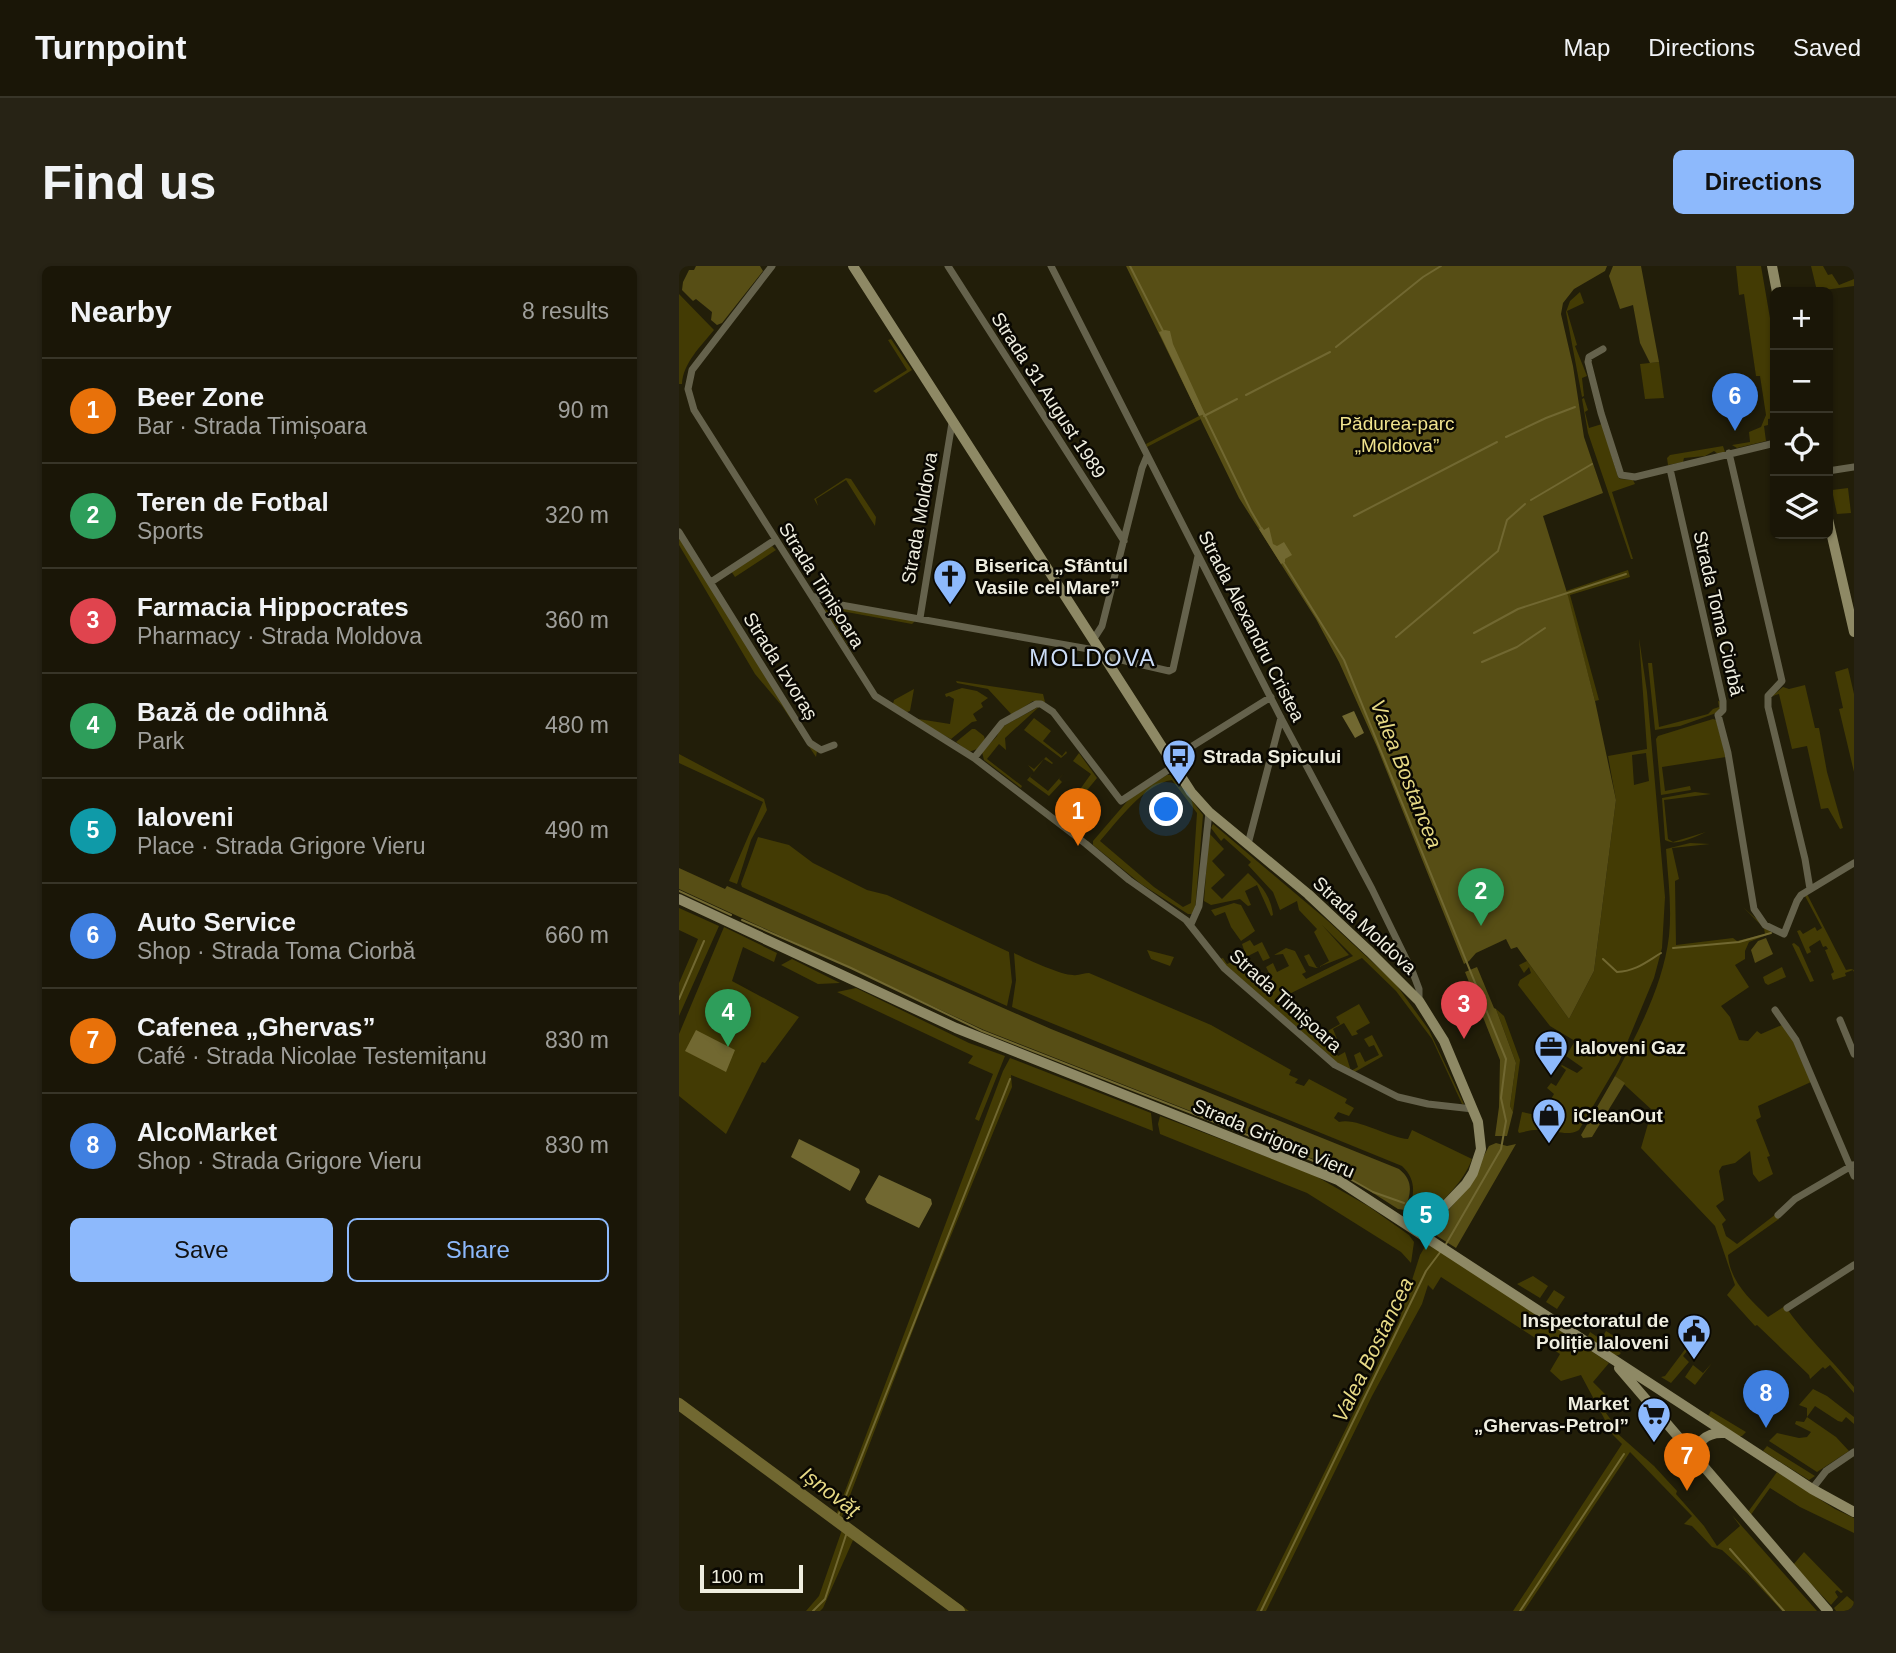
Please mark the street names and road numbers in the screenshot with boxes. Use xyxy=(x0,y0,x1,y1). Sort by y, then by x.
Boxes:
street label: Strada 31 August 1989 xyxy=(987,308,1110,482)
street label: Strada Moldova xyxy=(898,450,941,585)
street label: Strada Timișoara xyxy=(775,519,869,652)
street label: Strada Alexandru Cristea xyxy=(1194,527,1309,725)
street label: Strada Toma Ciorbă xyxy=(1689,529,1748,698)
street label: Strada Izvoraș xyxy=(739,609,822,724)
street label: Strada Moldova xyxy=(1309,872,1421,979)
street label: Strada Timișoara xyxy=(1225,945,1346,1057)
street label: Strada Grigore Vieru xyxy=(1190,1095,1358,1182)

